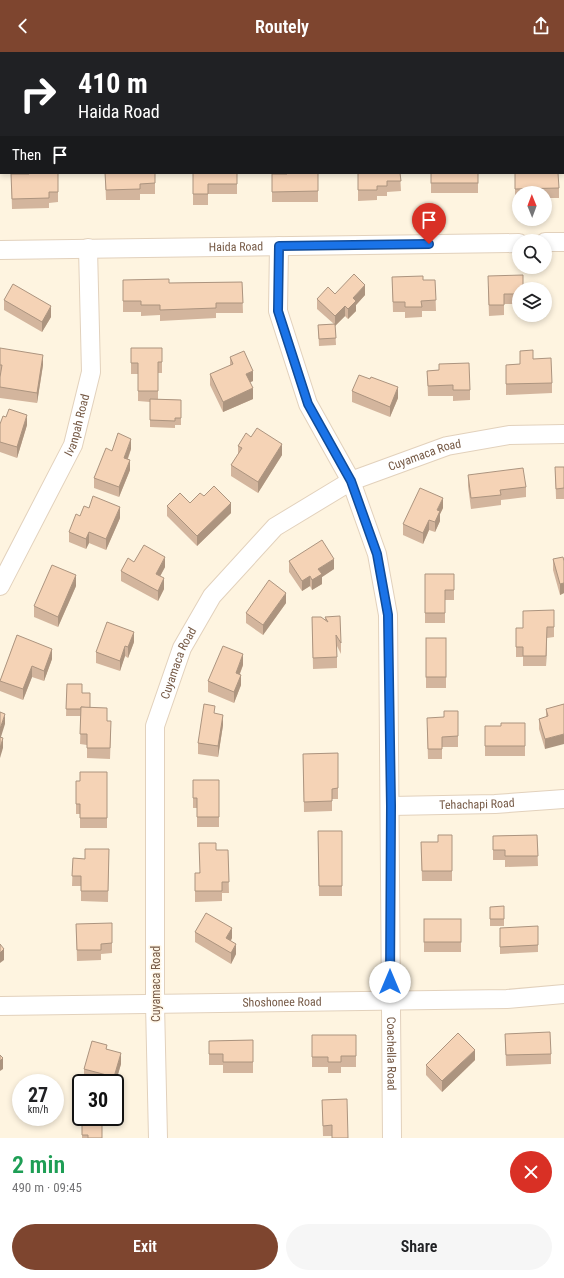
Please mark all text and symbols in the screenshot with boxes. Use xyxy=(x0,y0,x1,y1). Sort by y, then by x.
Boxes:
icon: back xyxy=(12,15,34,37)
icon: share xyxy=(530,15,552,37)
text: Routely xyxy=(255,16,309,37)
text: 410 m xyxy=(78,67,148,100)
icon: right xyxy=(12,68,64,120)
text: Haida Road xyxy=(78,101,160,122)
icon: arrive xyxy=(49,144,71,166)
text: Then xyxy=(12,146,41,164)
north arrow xyxy=(512,186,552,226)
map controls xyxy=(512,186,552,322)
pin xyxy=(412,203,446,244)
icon: arrive xyxy=(418,209,440,231)
button: search xyxy=(512,234,552,274)
street label: Haida Road xyxy=(209,239,263,254)
button: layers xyxy=(512,282,552,322)
street label: Ivanpah Road xyxy=(61,393,92,459)
street label: Cuyamaca Road xyxy=(386,437,462,474)
street label: Cuyamaca Road xyxy=(158,625,199,701)
street label: Tehachapi Road xyxy=(439,796,515,812)
street label: Cuyamaca Road xyxy=(149,946,163,1022)
position arrow xyxy=(369,961,411,1003)
street label: Shoshonee Road xyxy=(242,995,322,1010)
street label: Coachella Road xyxy=(384,1017,399,1091)
speed limit sign: 30 xyxy=(72,1074,124,1126)
text: 27 xyxy=(28,1083,48,1107)
text: km/h xyxy=(28,1104,48,1115)
text: 2 min xyxy=(12,1151,65,1179)
button: close xyxy=(510,1151,552,1193)
text: 490 m · 09:45 xyxy=(12,1180,82,1195)
button: Exit xyxy=(12,1224,278,1270)
button: Share xyxy=(286,1224,552,1270)

